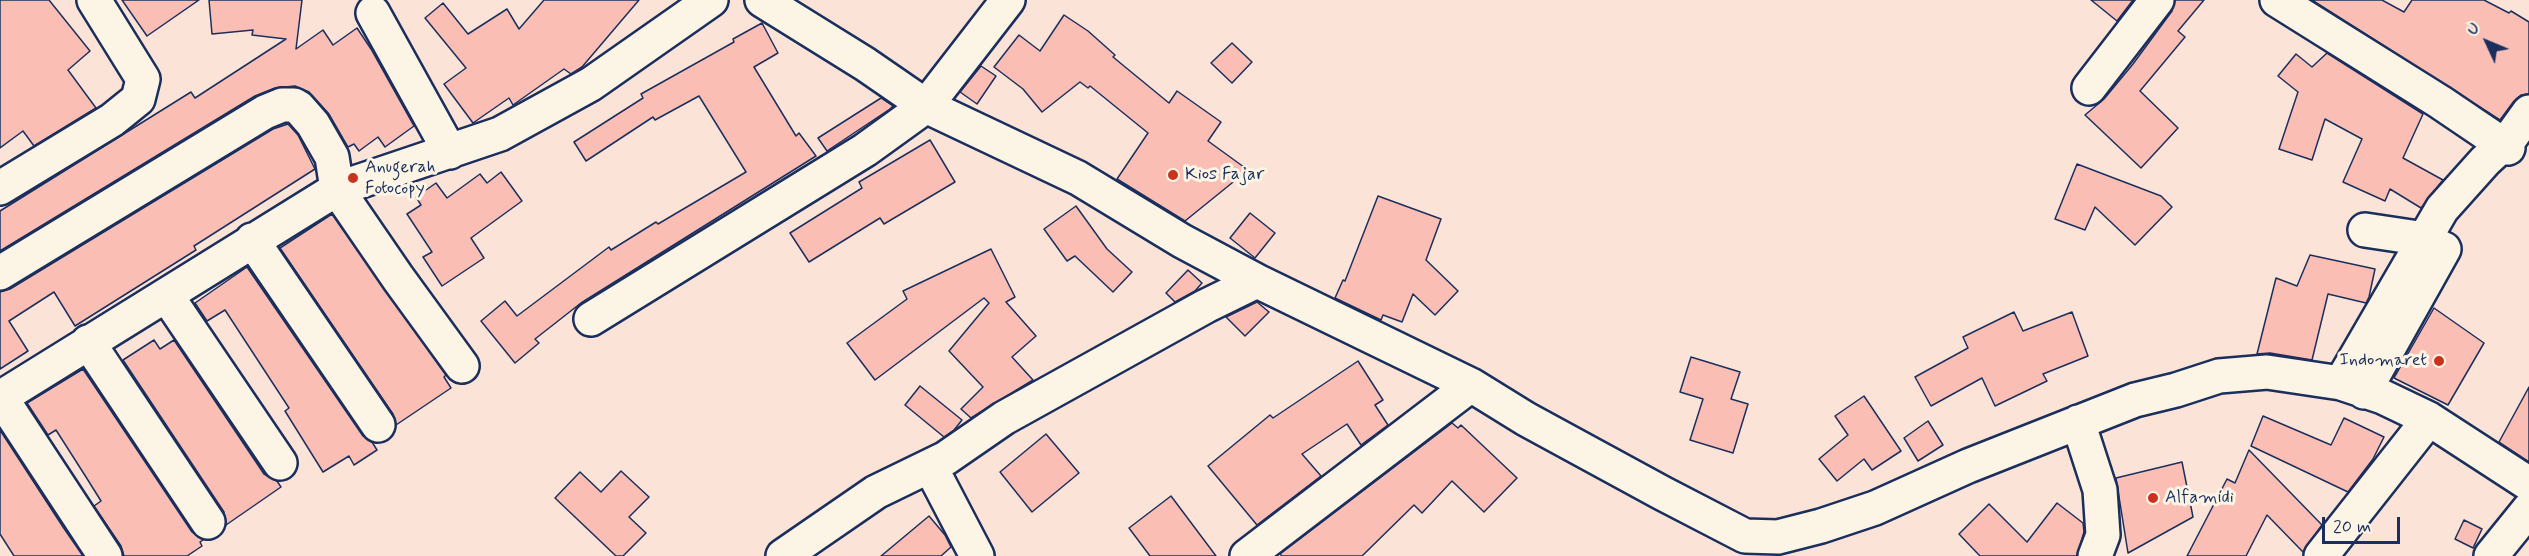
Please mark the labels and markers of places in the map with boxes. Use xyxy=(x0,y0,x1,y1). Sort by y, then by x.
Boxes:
place label: Anugerah Fotocopy xyxy=(365,157,436,200)
place label: Kios Fajar xyxy=(1185,164,1264,186)
marker: Kios Fajar xyxy=(1166,168,1180,182)
marker: Anugerah Fotocopy xyxy=(346,171,360,185)
place label: Indomaret xyxy=(2339,350,2427,372)
marker: Indomaret xyxy=(2432,354,2446,368)
place label: Alfamidi xyxy=(2165,487,2234,509)
marker: Alfamidi xyxy=(2146,491,2160,505)

